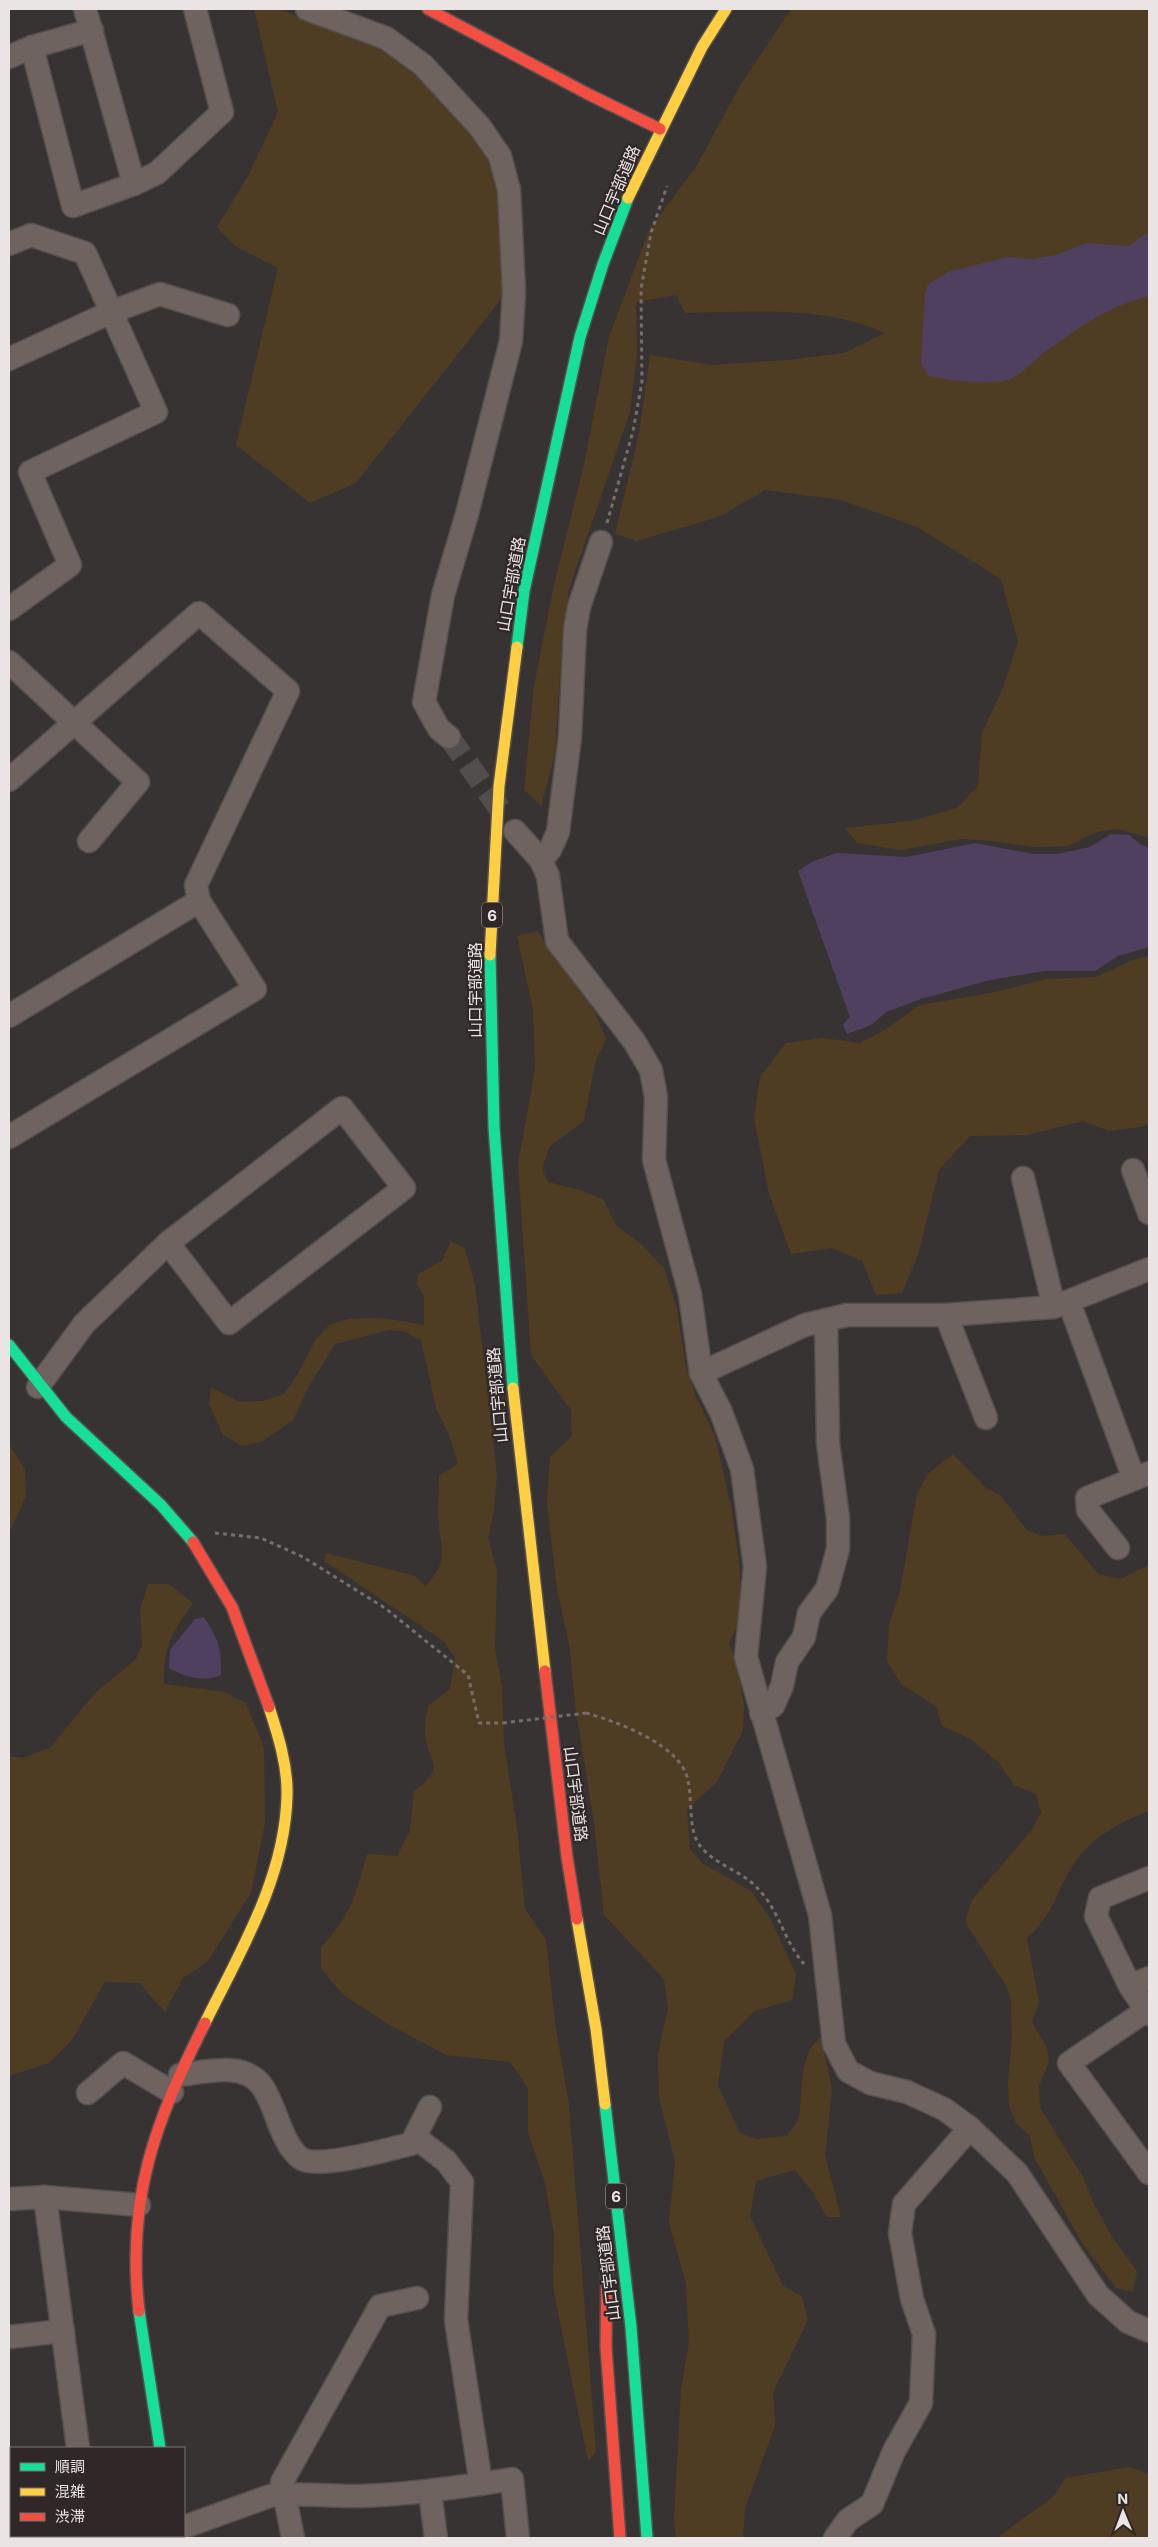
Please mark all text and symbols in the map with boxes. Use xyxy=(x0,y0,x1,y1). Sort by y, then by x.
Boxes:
street label: 山口宇部道路 xyxy=(588,142,644,238)
street label: 山口宇部道路 xyxy=(493,535,529,633)
road number: 6 xyxy=(482,902,502,928)
street label: 山口宇部道路 xyxy=(465,942,485,1038)
street label: 山口宇部道路 xyxy=(483,1346,511,1444)
street label: 山口宇部道路 xyxy=(560,1745,592,1843)
road number: 6 xyxy=(606,2184,626,2208)
street label: 山口宇部道路 xyxy=(592,2224,624,2322)
legend xyxy=(10,2447,185,2537)
text: 順調 xyxy=(55,2457,85,2476)
text: 混雑 xyxy=(55,2482,85,2501)
north arrow xyxy=(1098,2487,1148,2537)
text: N xyxy=(1117,2490,1128,2507)
text: 渋滞 xyxy=(55,2507,85,2526)

